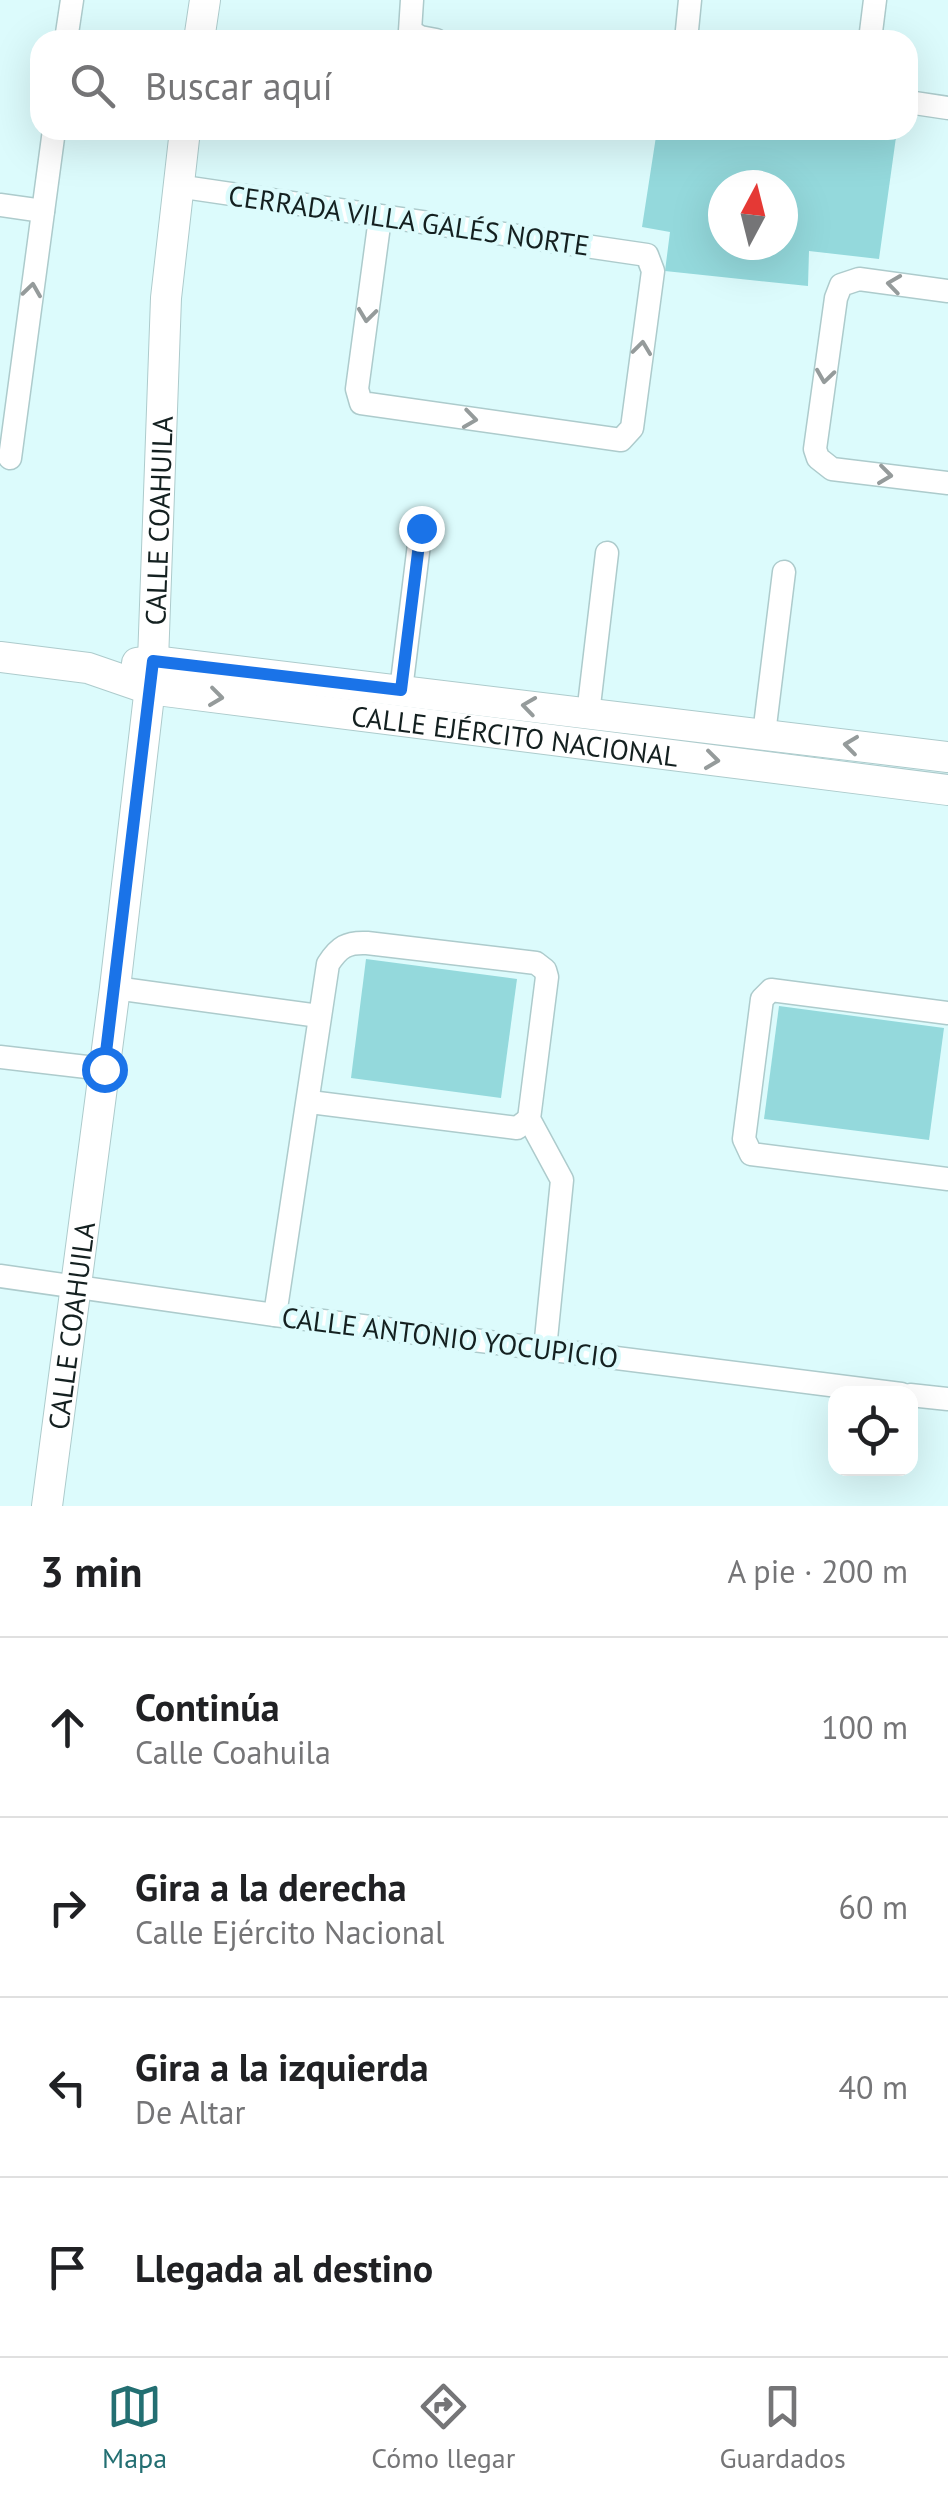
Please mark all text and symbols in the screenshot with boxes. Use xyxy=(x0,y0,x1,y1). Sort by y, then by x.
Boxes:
search box xyxy=(30,30,918,140)
icon: search xyxy=(65,58,120,113)
text: Buscar aquí xyxy=(145,61,333,110)
north arrow xyxy=(708,170,798,260)
street label: CERRADA VILLA GALÉS NORTE xyxy=(226,176,592,264)
one-way arrow xyxy=(885,274,902,295)
one-way arrow xyxy=(21,281,42,298)
one-way arrow xyxy=(357,307,378,323)
one-way arrow xyxy=(631,340,652,357)
one-way arrow xyxy=(816,367,837,384)
one-way arrow xyxy=(461,408,478,429)
street label: CALLE COAHUILA xyxy=(136,415,180,626)
one-way arrow xyxy=(878,464,894,485)
route end xyxy=(399,506,445,552)
one-way arrow xyxy=(209,686,225,707)
street label: CALLE EJÉRCITO NACIONAL xyxy=(349,696,681,774)
one-way arrow xyxy=(520,697,537,718)
one-way arrow xyxy=(843,735,859,756)
one-way arrow xyxy=(705,749,721,770)
route start xyxy=(82,1047,128,1093)
street label: CALLE COAHUILA xyxy=(39,1219,103,1432)
street label: CALLE ANTONIO YOCUPICIO xyxy=(280,1298,620,1376)
map controls xyxy=(828,1386,918,1476)
button: locate xyxy=(828,1386,918,1476)
text: 3 min xyxy=(40,1544,142,1599)
text: A pie · 200 m xyxy=(727,1550,908,1592)
text: Continúa xyxy=(135,1682,279,1731)
icon: ahead xyxy=(40,1700,95,1755)
text: 100 m xyxy=(821,1706,908,1748)
text: Calle Coahuila xyxy=(135,1731,331,1773)
text: Gira a la derecha xyxy=(135,1862,407,1911)
icon: right xyxy=(40,1880,95,1935)
text: 60 m xyxy=(839,1886,908,1928)
text: Calle Ejército Nacional xyxy=(135,1911,444,1953)
text: Gira a la izquierda xyxy=(135,2042,429,2091)
icon: left xyxy=(40,2060,95,2115)
text: 40 m xyxy=(839,2066,908,2108)
text: De Altar xyxy=(135,2091,245,2133)
icon: arrive xyxy=(40,2240,95,2295)
text: Llegada al destino xyxy=(135,2243,433,2292)
tab: Mapa xyxy=(102,2379,167,2476)
tab: Cómo llegar xyxy=(371,2379,515,2476)
tab: Guardados xyxy=(719,2379,846,2476)

